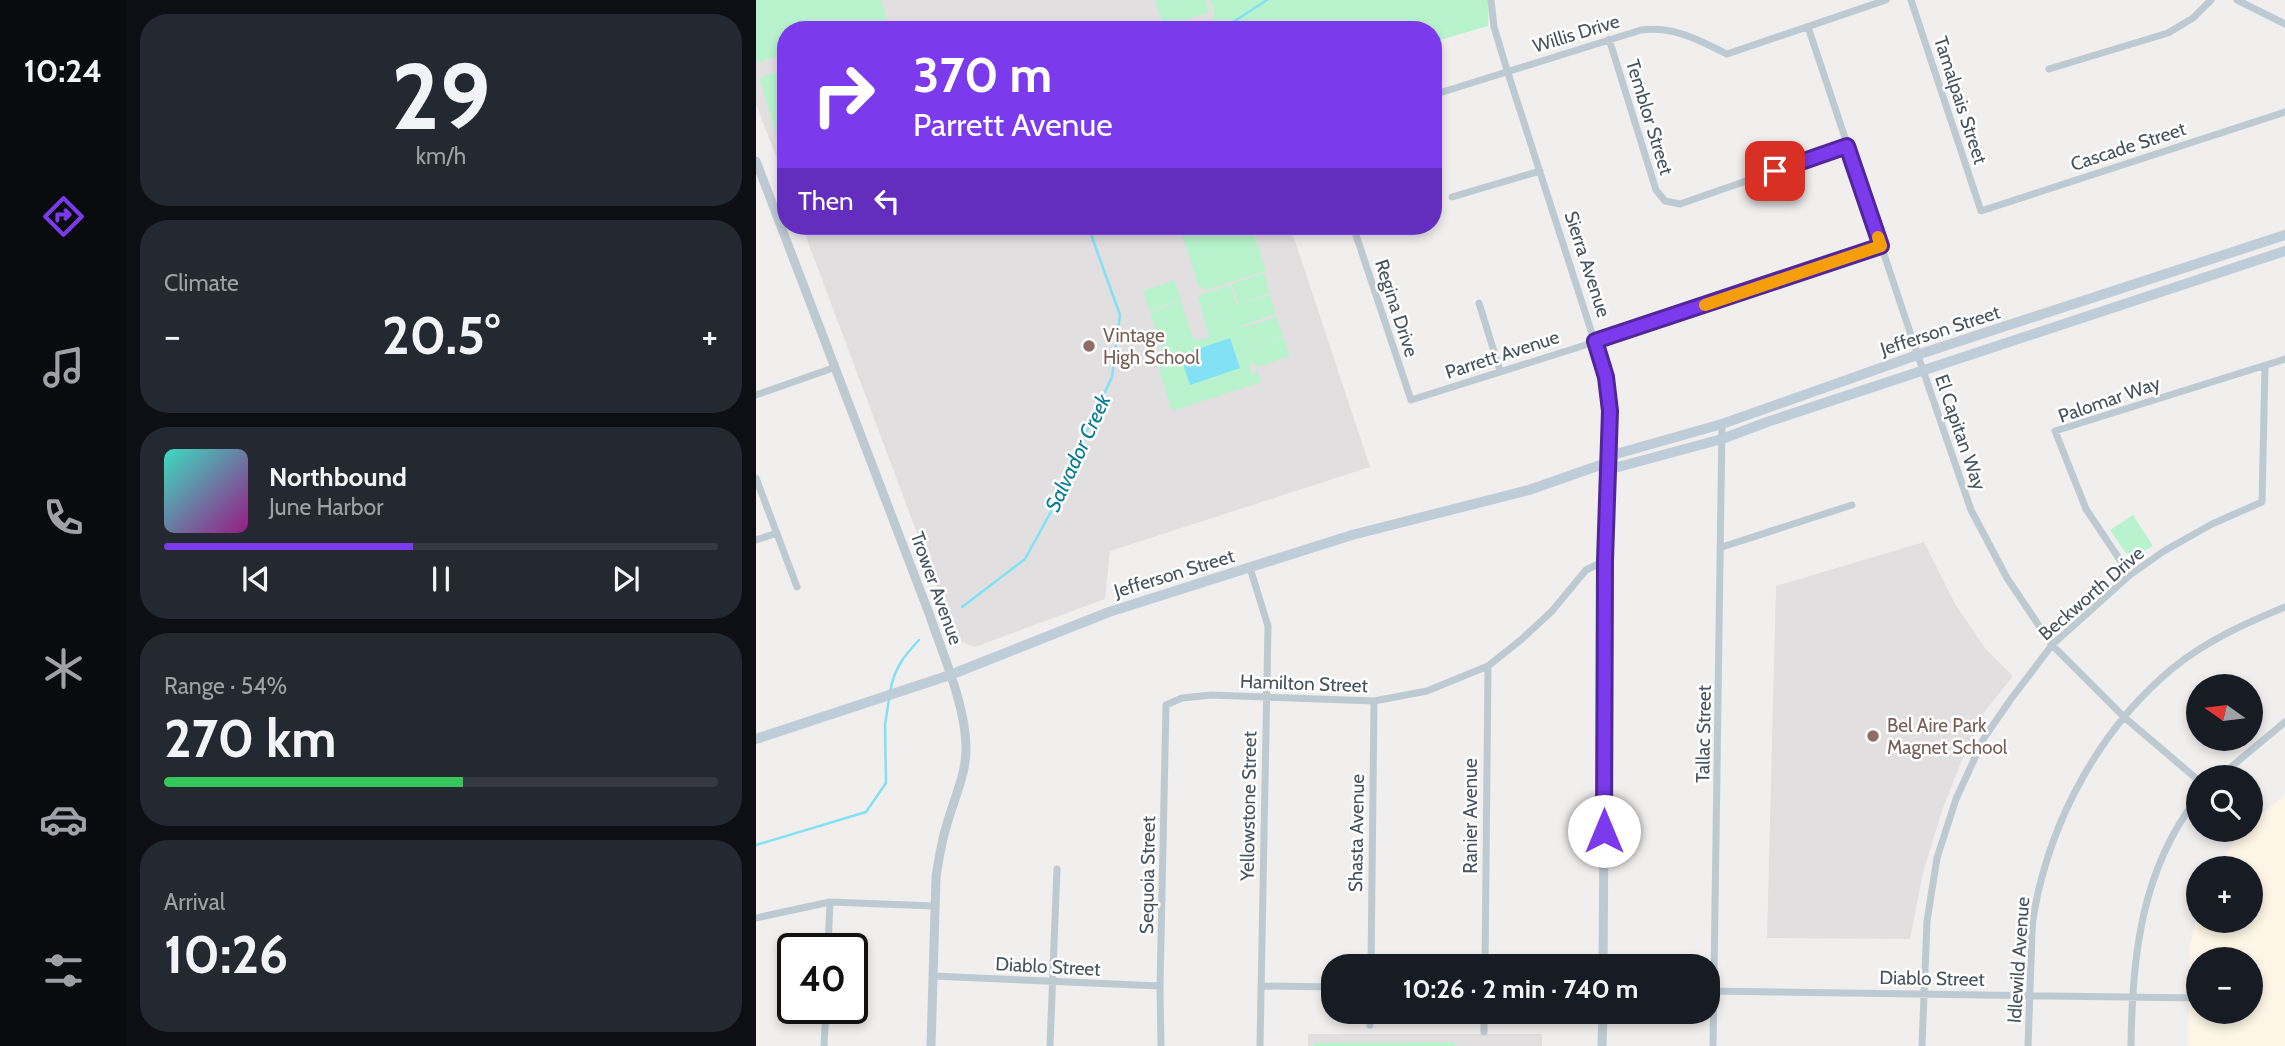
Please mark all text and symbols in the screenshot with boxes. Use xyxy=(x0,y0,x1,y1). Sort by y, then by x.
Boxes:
street label: Willis Drive xyxy=(1530,9,1623,58)
street label: Tamalpais Street xyxy=(1929,33,1992,168)
text: 29 xyxy=(391,41,491,152)
text: 370 m xyxy=(913,45,1052,104)
icon: right xyxy=(798,49,889,140)
text: 10:24 xyxy=(24,51,102,90)
street label: Temblor Street xyxy=(1621,57,1678,178)
text: Parrett Avenue xyxy=(913,105,1113,144)
street label: Cascade Street xyxy=(2068,117,2189,176)
pin xyxy=(1745,141,1805,201)
text: km/h xyxy=(416,142,466,170)
icon: arrive xyxy=(1756,152,1794,190)
icon: left xyxy=(868,182,906,220)
text: Then xyxy=(798,185,854,217)
icon: directions xyxy=(39,192,88,241)
street label: Sierra Avenue xyxy=(1560,208,1616,320)
street label: Regina Drive xyxy=(1370,256,1423,360)
text: Climate xyxy=(164,269,239,297)
street label: Jefferson Street xyxy=(1876,300,2003,361)
text: 20.5° xyxy=(382,304,500,367)
text: − xyxy=(164,312,181,359)
text: + xyxy=(701,312,718,359)
place label: Vintage High School xyxy=(1103,324,1200,369)
street label: Parrett Avenue xyxy=(1442,325,1562,384)
marker: Vintage High School xyxy=(1081,338,1097,354)
icon: music xyxy=(39,343,88,392)
street label: El Capitan Way xyxy=(1930,371,1991,493)
street label: Palomar Way xyxy=(2055,371,2163,428)
water label: Salvador Creek xyxy=(1039,389,1116,515)
text: Northbound xyxy=(269,461,407,493)
icon: phone xyxy=(39,493,88,542)
text: June Harbor xyxy=(269,493,383,521)
street label: Trower Avenue xyxy=(905,529,968,648)
street label: Beckworth Drive xyxy=(2034,541,2149,645)
street label: Jefferson Street xyxy=(1110,544,1238,603)
icon: previous xyxy=(237,560,275,598)
icon: pause xyxy=(422,560,460,598)
icon: next xyxy=(607,560,645,598)
icon: climate xyxy=(39,644,88,693)
street label: Hamilton Street xyxy=(1240,670,1369,697)
text: Range · 54% xyxy=(164,672,287,700)
north arrow xyxy=(2186,674,2263,751)
map controls xyxy=(2186,674,2263,1024)
street label: Tallac Street xyxy=(1691,684,1716,783)
text: 270 km xyxy=(164,707,336,770)
place label: Bel Aire Park Magnet School xyxy=(1887,714,2008,759)
marker: Bel Aire Park Magnet School xyxy=(1865,728,1881,744)
street label: Yellowstone Street xyxy=(1236,730,1261,882)
street label: Ranier Avenue xyxy=(1459,758,1482,874)
button: search xyxy=(2186,765,2263,842)
street label: Shasta Avenue xyxy=(1344,773,1369,892)
position arrow xyxy=(1567,794,1641,868)
icon: car xyxy=(39,795,88,844)
street label: Sequoia Street xyxy=(1135,815,1160,934)
button: + xyxy=(2186,856,2263,933)
text: Arrival xyxy=(164,888,225,916)
street label: Idlewild Avenue xyxy=(2003,896,2034,1024)
text: 10:26 xyxy=(164,923,288,986)
speed limit sign: 40 xyxy=(777,933,868,1024)
icon: filters xyxy=(39,946,88,995)
button: − xyxy=(2186,947,2263,1024)
street label: Diablo Street xyxy=(995,952,1102,981)
street label: Diablo Street xyxy=(1879,966,1985,991)
text: 10:26 · 2 min · 740 m xyxy=(1403,973,1638,1005)

